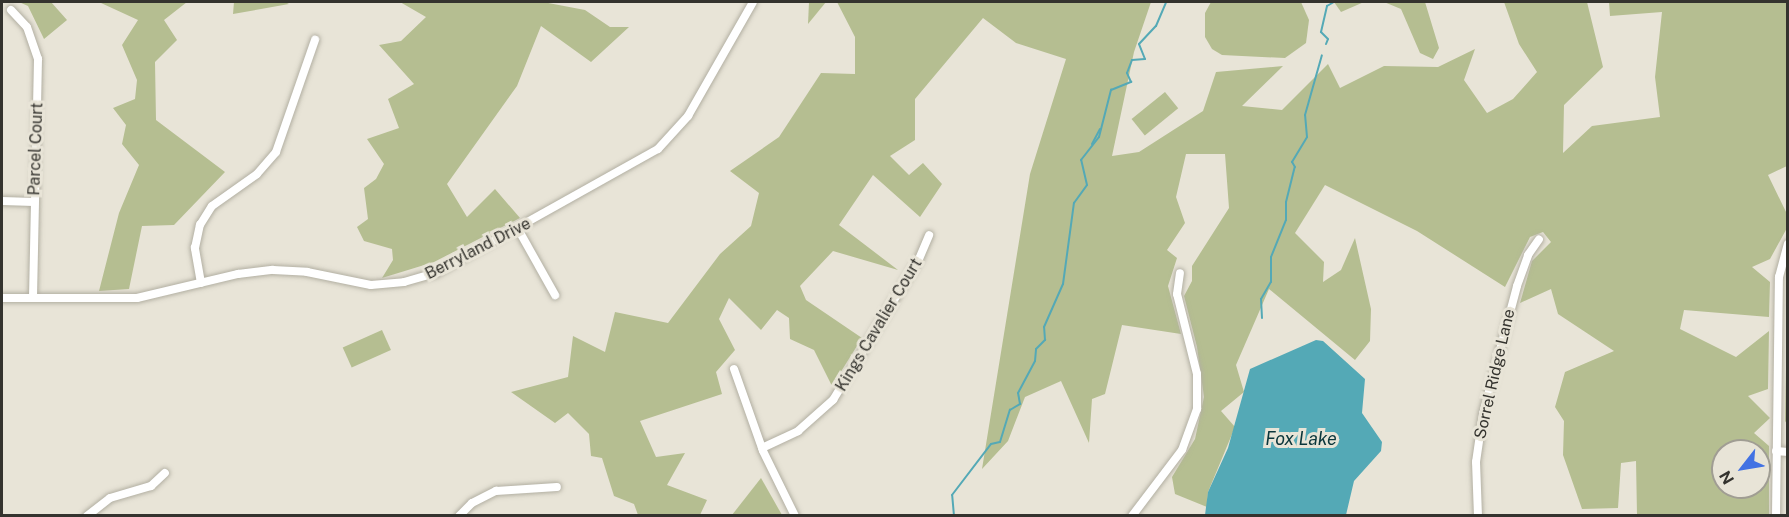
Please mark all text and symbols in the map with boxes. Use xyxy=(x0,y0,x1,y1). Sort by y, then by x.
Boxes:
street label: Parcel Court xyxy=(25,102,47,196)
street label: Berryland Drive xyxy=(422,214,534,284)
street label: Kings Cavalier Court xyxy=(832,255,926,395)
street label: Sorrel Ridge Lane xyxy=(1471,307,1519,441)
water label: Fox Lake xyxy=(1265,428,1337,450)
north arrow xyxy=(1711,439,1771,499)
text: N xyxy=(1715,467,1738,488)

